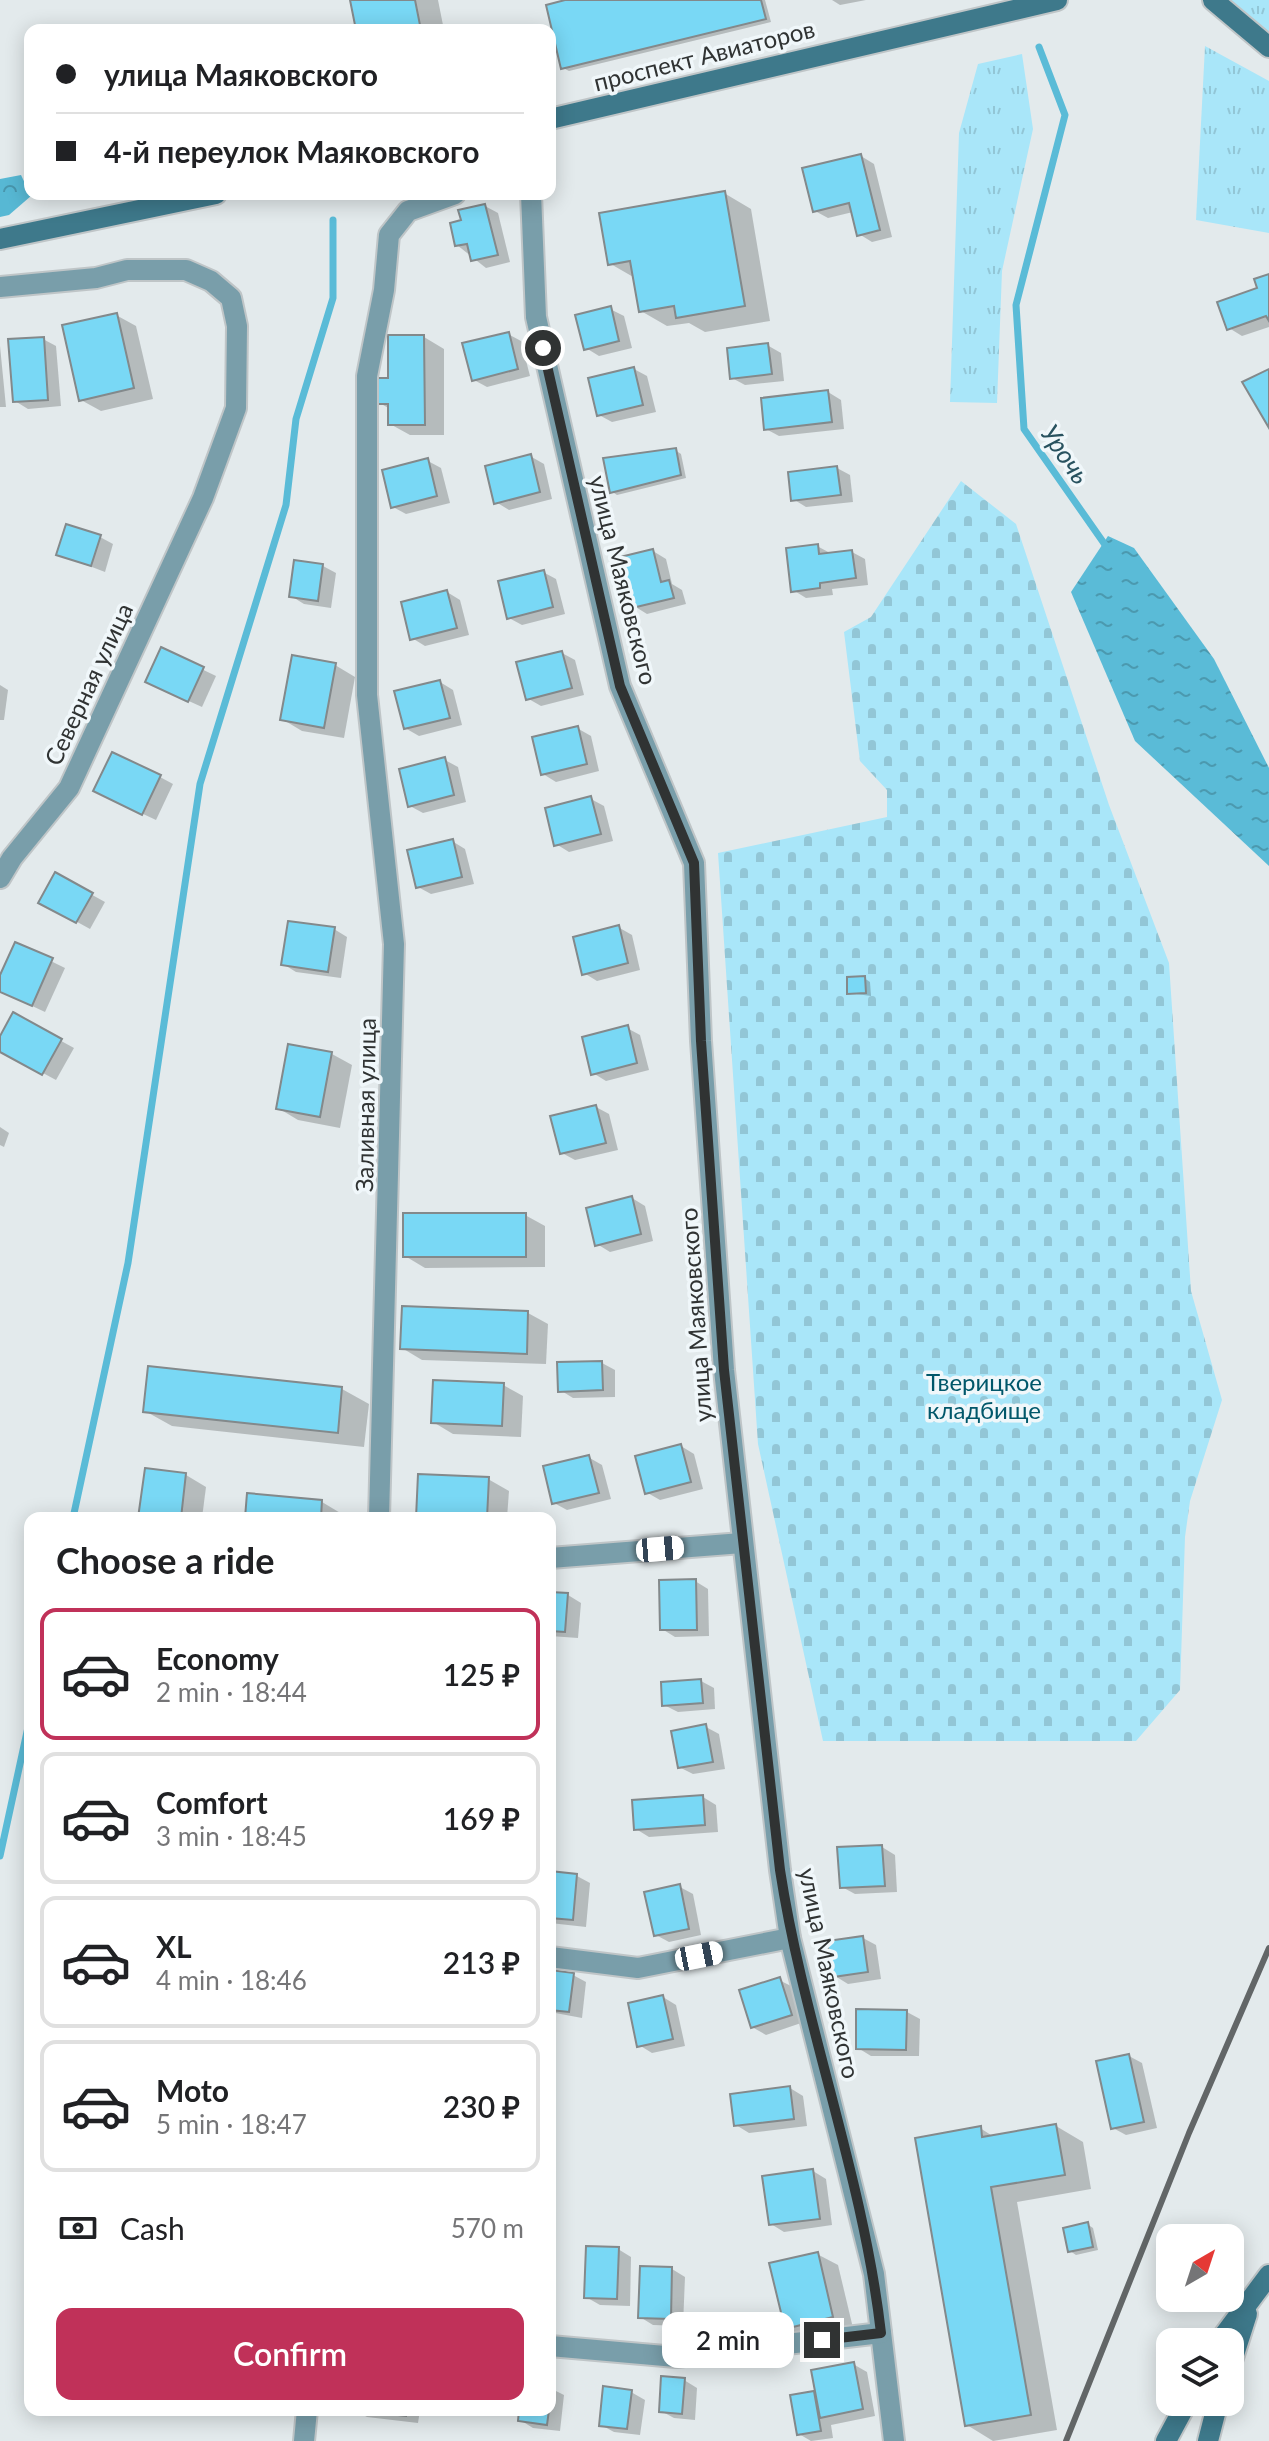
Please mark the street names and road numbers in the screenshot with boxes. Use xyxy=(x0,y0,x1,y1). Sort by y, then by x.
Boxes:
street label: проспект Авиаторов xyxy=(591,14,817,96)
street label: улица Маяковского xyxy=(584,472,664,688)
street label: Северная улица xyxy=(38,598,138,770)
street label: Заливная улица xyxy=(349,1018,381,1192)
street label: улица Маяковского xyxy=(673,1207,717,1423)
street label: улица Маяковского xyxy=(793,1865,867,2081)

